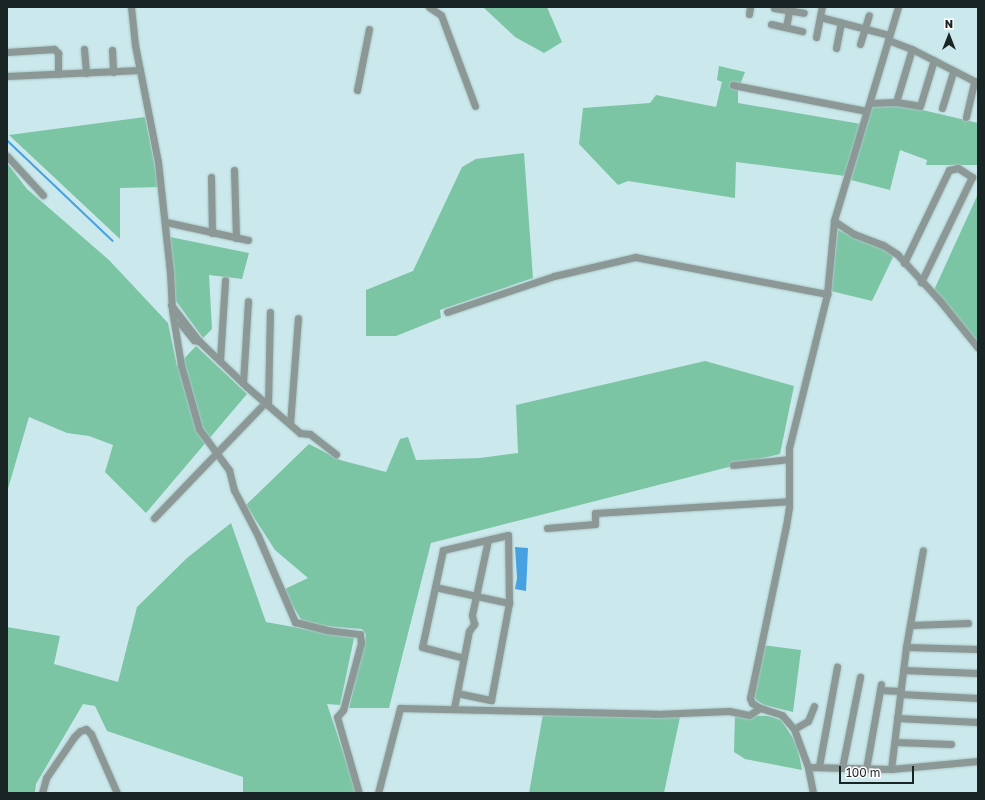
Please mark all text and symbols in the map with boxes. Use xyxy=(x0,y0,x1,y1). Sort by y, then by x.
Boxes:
north arrow xyxy=(929,16,969,56)
text: N xyxy=(945,17,953,30)
scale bar xyxy=(841,758,916,784)
text: 100 m xyxy=(846,765,880,780)

